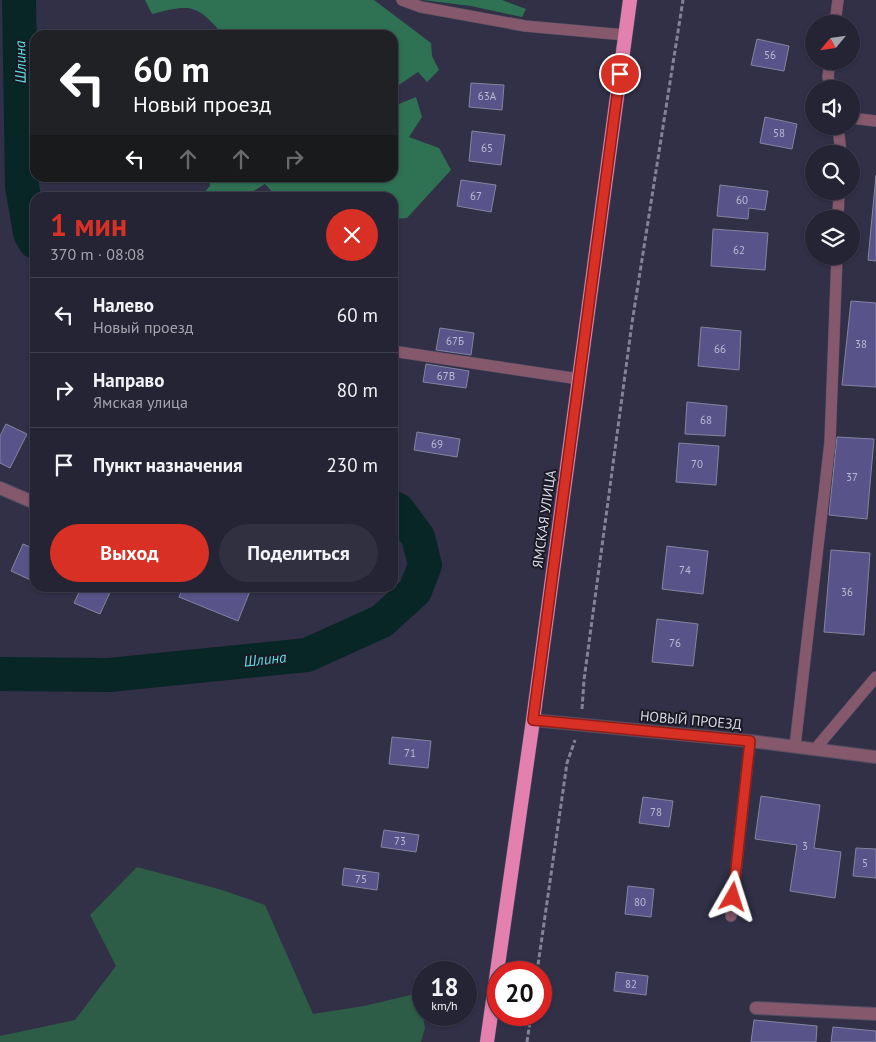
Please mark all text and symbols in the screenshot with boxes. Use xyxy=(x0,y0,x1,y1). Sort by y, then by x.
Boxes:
north arrow xyxy=(805,15,860,70)
map controls xyxy=(805,15,860,265)
water label: Шлина xyxy=(10,40,30,83)
text: 60 m xyxy=(133,46,210,92)
house number: 56 xyxy=(764,48,776,62)
icon: left xyxy=(50,50,115,115)
pin xyxy=(599,53,641,95)
icon: arrive xyxy=(606,60,634,88)
button: sound xyxy=(805,80,860,135)
house number: 63А xyxy=(478,89,497,103)
text: Новый проезд xyxy=(133,90,271,118)
house number: 58 xyxy=(773,126,785,140)
house number: 65 xyxy=(481,141,493,155)
icon: left xyxy=(121,145,149,173)
icon: ahead xyxy=(174,145,202,173)
icon: ahead xyxy=(227,145,255,173)
icon: right xyxy=(280,145,308,173)
button: search xyxy=(805,145,860,200)
house number: 67 xyxy=(470,189,482,203)
house number: 60 xyxy=(736,193,748,207)
text: 1 мин xyxy=(50,205,127,244)
button: close xyxy=(326,209,378,261)
button: layers xyxy=(805,210,860,265)
house number: 62 xyxy=(733,243,745,257)
text: 370 m · 08:08 xyxy=(50,244,145,264)
text: Налево xyxy=(93,293,154,317)
icon: left xyxy=(50,301,78,329)
text: 60 m xyxy=(337,303,378,327)
text: Новый проезд xyxy=(93,317,194,337)
house number: 67Б xyxy=(446,334,464,348)
house number: 38 xyxy=(855,337,867,351)
house number: 66 xyxy=(714,342,726,356)
text: Направо xyxy=(93,368,164,392)
house number: 67В xyxy=(437,369,455,383)
icon: right xyxy=(50,376,78,404)
text: 80 m xyxy=(337,378,378,402)
text: Ямская улица xyxy=(93,392,188,412)
house number: 68 xyxy=(700,413,712,427)
house number: 69 xyxy=(431,437,443,451)
icon: arrive xyxy=(50,451,78,479)
text: Пункт назначения xyxy=(93,453,243,477)
text: 230 m xyxy=(326,453,378,477)
house number: 70 xyxy=(691,457,703,471)
street label: ЯМСКАЯ УЛИЦА xyxy=(528,468,560,569)
house number: 37 xyxy=(846,470,858,484)
button: Выход xyxy=(50,524,209,582)
button: Поделиться xyxy=(219,524,378,582)
house number: 74 xyxy=(679,563,691,577)
house number: 36 xyxy=(841,585,853,599)
house number: 76 xyxy=(669,636,681,650)
water label: Шлина xyxy=(243,647,288,671)
street label: НОВЫЙ ПРОЕЗД xyxy=(639,707,743,733)
house number: 71 xyxy=(404,746,416,760)
house number: 78 xyxy=(650,805,662,819)
house number: 73 xyxy=(394,834,406,848)
house number: 3 xyxy=(802,839,808,853)
house number: 5 xyxy=(862,856,868,870)
position arrow xyxy=(706,870,758,922)
house number: 75 xyxy=(355,872,367,886)
house number: 80 xyxy=(634,895,646,909)
speed limit sign: 20 xyxy=(487,961,552,1026)
text: 18 xyxy=(430,971,459,1003)
house number: 82 xyxy=(625,977,637,991)
text: km/h xyxy=(431,998,458,1013)

